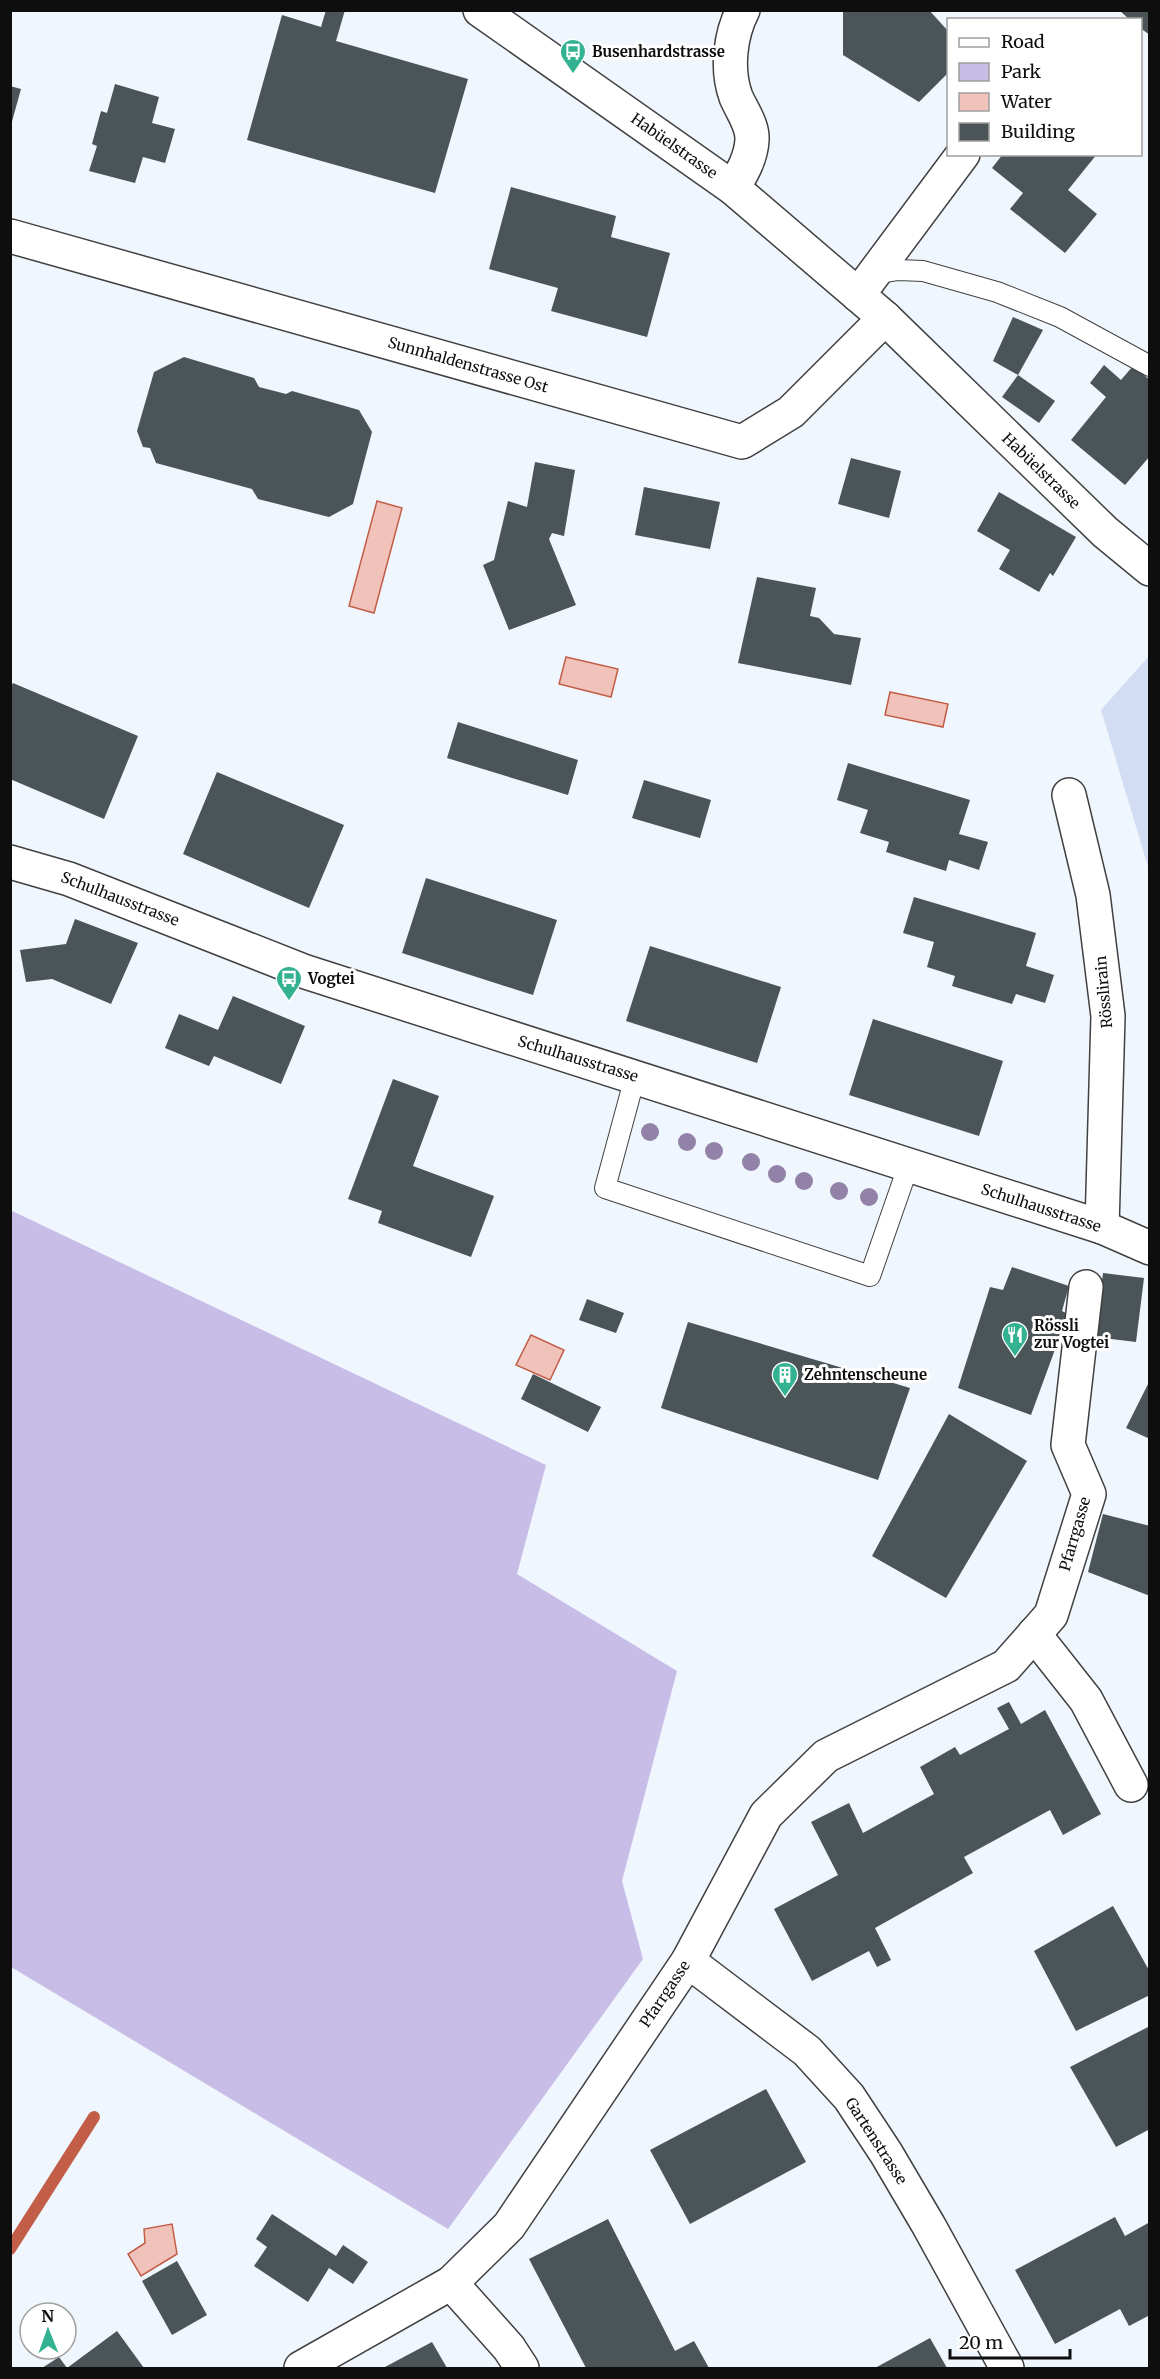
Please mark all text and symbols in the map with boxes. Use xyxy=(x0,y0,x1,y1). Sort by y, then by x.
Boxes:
legend xyxy=(947,18,1142,156)
text: Road xyxy=(1001,30,1045,53)
bus stop icon: Busenhardstrasse xyxy=(558,37,588,75)
place label: Busenhardstrasse xyxy=(592,42,725,61)
text: Park xyxy=(1001,60,1042,83)
text: Water xyxy=(1000,90,1052,113)
street label: Habüelstrasse xyxy=(627,109,721,183)
text: Building xyxy=(1001,120,1075,143)
street label: Sunnhaldenstrasse Ost xyxy=(386,333,551,397)
street label: Habüelstrasse xyxy=(998,429,1084,513)
street label: Schulhausstrasse xyxy=(58,867,182,930)
street label: Rösslirain xyxy=(1091,955,1116,1029)
bus stop icon: Vogtei xyxy=(274,964,304,1002)
place label: Vogtei xyxy=(307,969,355,988)
street label: Schulhausstrasse xyxy=(516,1031,641,1086)
street label: Schulhausstrasse xyxy=(979,1179,1104,1236)
place label: Rössli zur Vogtei xyxy=(1034,1316,1109,1352)
restaurant icon: Rössli zur Vogtei xyxy=(1000,1320,1030,1358)
building icon: Zehntenscheune xyxy=(770,1360,800,1398)
place label: Zehntenscheune xyxy=(804,1365,927,1384)
street label: Pfarrgasse xyxy=(1055,1494,1094,1573)
street label: Pfarrgasse xyxy=(635,1957,694,2031)
street label: Gartenstrasse xyxy=(841,2094,912,2188)
north arrow xyxy=(18,2301,78,2361)
text: N xyxy=(41,2306,55,2326)
scale bar xyxy=(950,2322,1070,2360)
text: 20 m xyxy=(959,2331,1003,2354)

